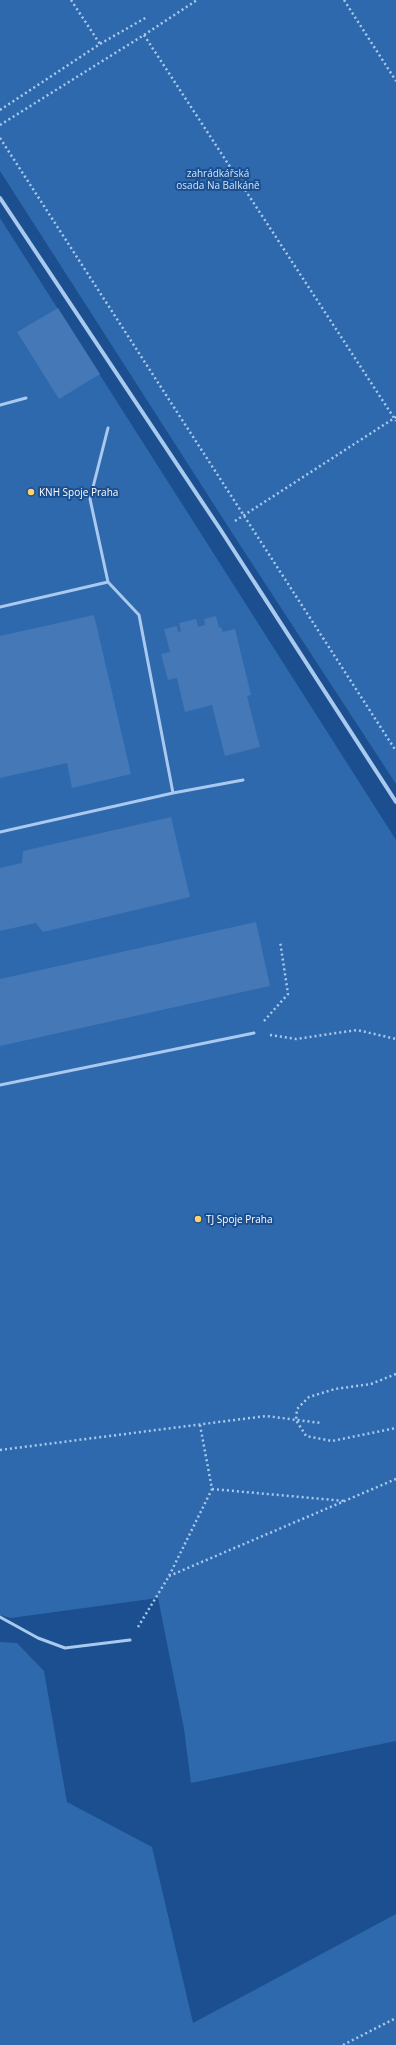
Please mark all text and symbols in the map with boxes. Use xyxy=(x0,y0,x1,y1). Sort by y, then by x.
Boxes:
park label: zahrádkářská osada Na Balkáně xyxy=(176,166,260,192)
place label: KNH Spoje Praha xyxy=(39,485,118,499)
marker: KNH Spoje Praha xyxy=(26,487,36,497)
place label: TJ Spoje Praha xyxy=(206,1212,273,1226)
marker: TJ Spoje Praha xyxy=(193,1214,203,1224)

